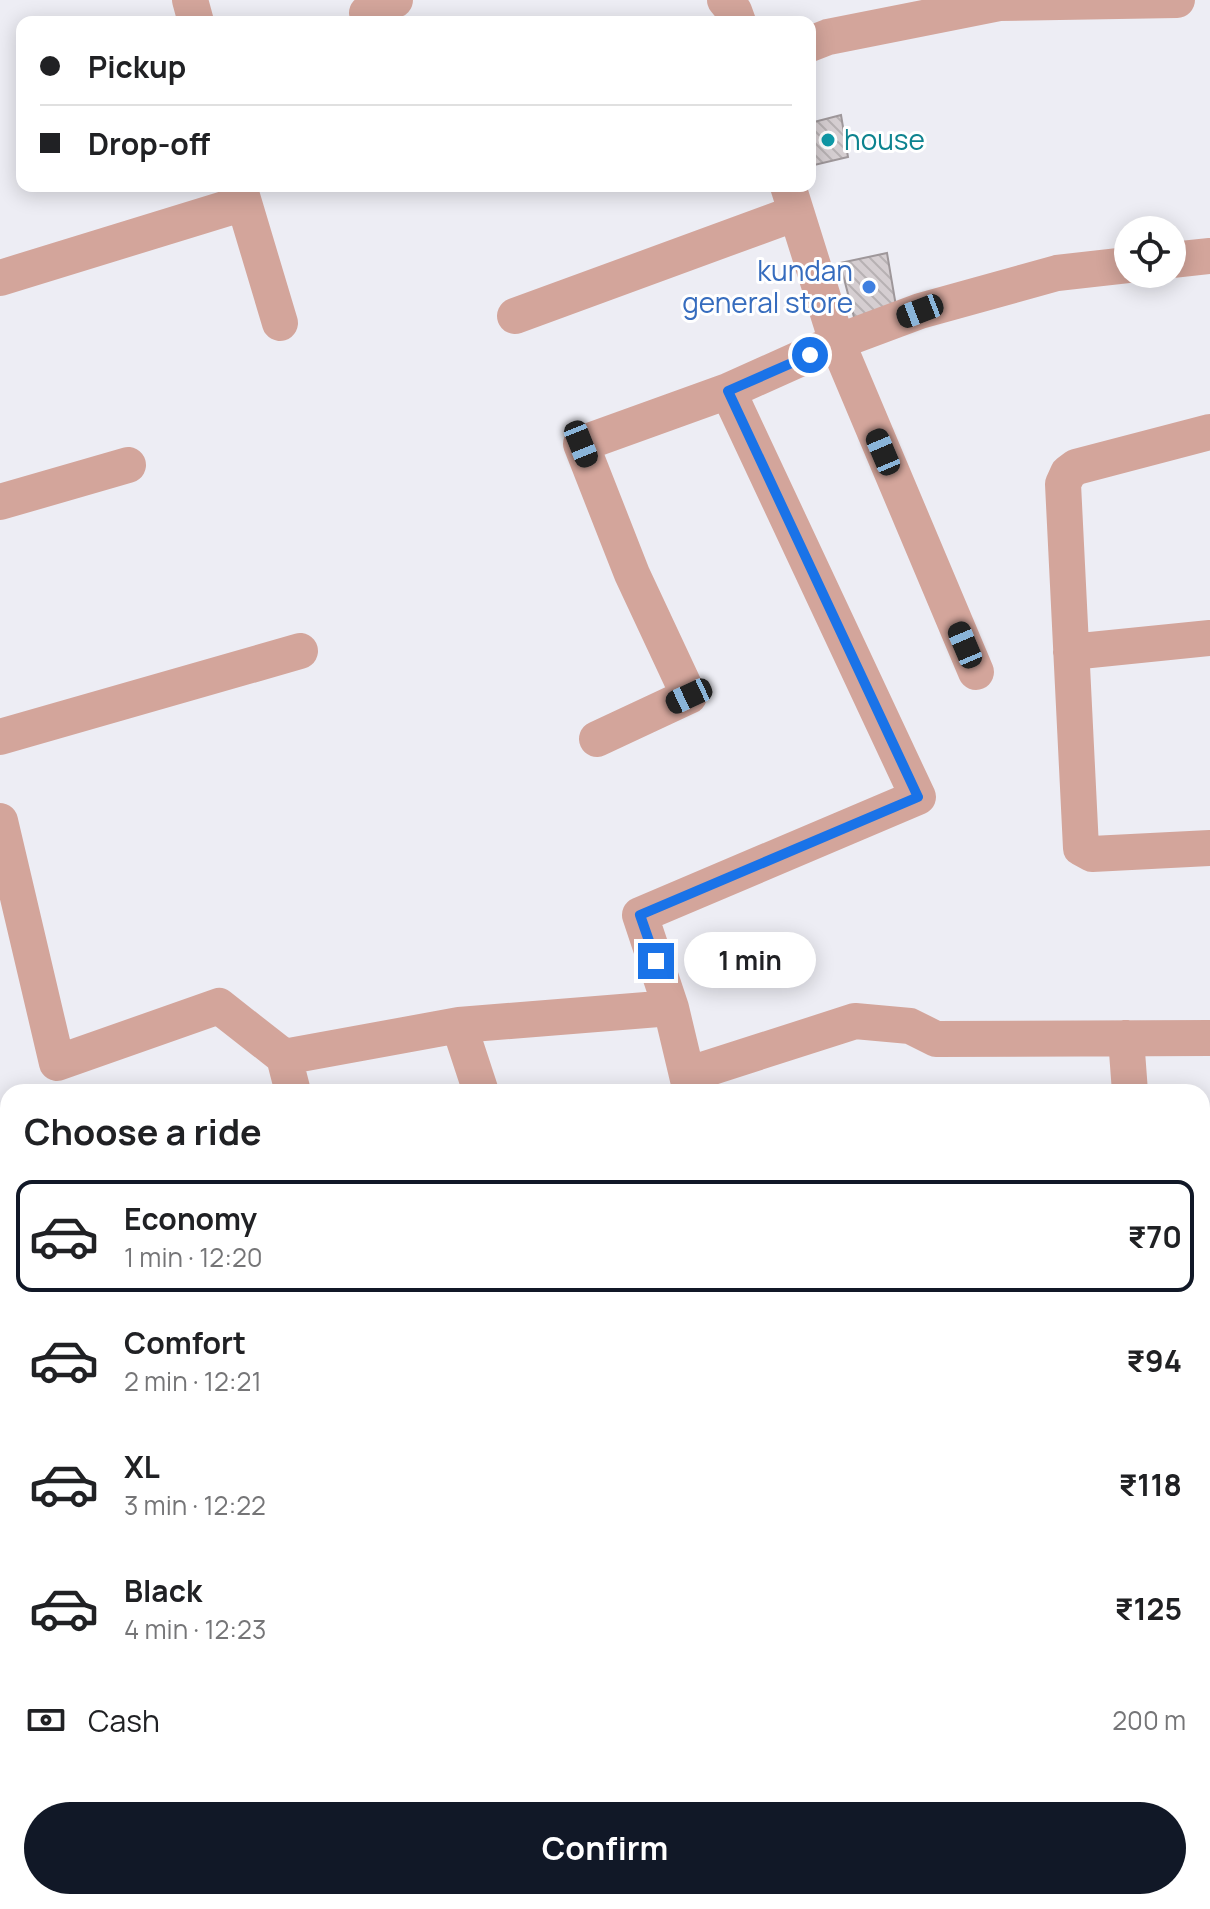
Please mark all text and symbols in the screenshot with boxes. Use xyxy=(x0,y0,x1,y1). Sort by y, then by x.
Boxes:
text: Pickup xyxy=(88,46,186,87)
place label: house xyxy=(844,120,925,158)
text: Drop-off xyxy=(88,123,210,164)
marker: house xyxy=(819,131,837,149)
map controls xyxy=(1114,216,1186,288)
button: locate xyxy=(1114,216,1186,288)
place label: kundan general store xyxy=(682,251,853,321)
marker: kundan general store xyxy=(860,278,878,296)
car xyxy=(893,291,947,331)
route start xyxy=(792,337,828,373)
car xyxy=(561,417,601,471)
car xyxy=(863,425,903,479)
car xyxy=(945,618,985,672)
car xyxy=(662,675,716,717)
callout: 1 min xyxy=(684,933,816,989)
text: 1 min xyxy=(718,942,782,978)
route end xyxy=(638,943,674,979)
text: Choose a ride xyxy=(24,1107,262,1156)
text: Economy xyxy=(124,1198,257,1239)
icon: car xyxy=(28,1200,100,1272)
text: ₹70 xyxy=(1128,1216,1182,1257)
text: 1 min · 12:20 xyxy=(124,1239,263,1275)
text: Comfort xyxy=(124,1322,246,1363)
icon: car xyxy=(28,1324,100,1396)
text: ₹94 xyxy=(1127,1340,1182,1381)
text: 2 min · 12:21 xyxy=(124,1363,262,1399)
text: XL xyxy=(124,1446,160,1487)
icon: car xyxy=(28,1448,100,1520)
text: ₹118 xyxy=(1119,1464,1182,1505)
text: 3 min · 12:22 xyxy=(124,1487,266,1523)
text: Black xyxy=(124,1570,202,1611)
icon: car xyxy=(28,1572,100,1644)
text: ₹125 xyxy=(1115,1588,1182,1629)
text: 4 min · 12:23 xyxy=(124,1611,266,1647)
icon: cash xyxy=(24,1698,68,1742)
text: Cash xyxy=(88,1700,160,1741)
text: 200 m xyxy=(1112,1702,1186,1738)
button: Confirm xyxy=(24,1802,1186,1894)

